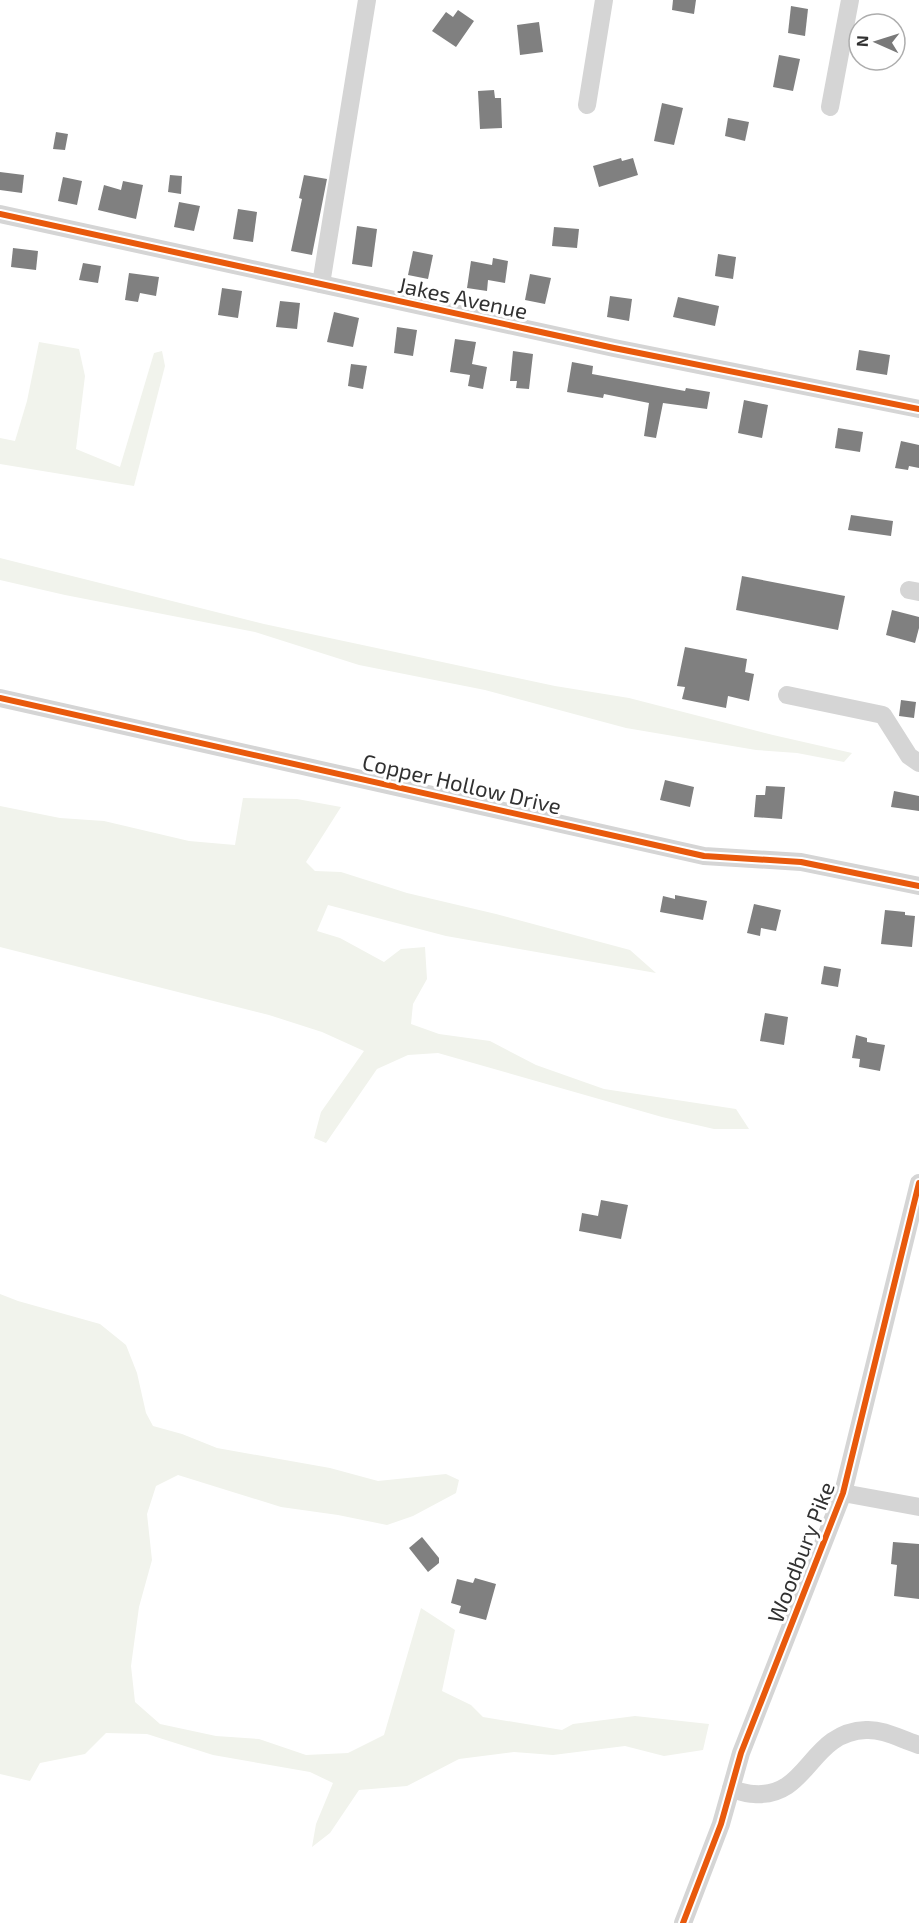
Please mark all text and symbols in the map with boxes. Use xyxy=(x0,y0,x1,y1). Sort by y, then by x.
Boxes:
north arrow xyxy=(847,12,907,72)
text: N xyxy=(852,35,871,47)
street label: Jakes Avenue xyxy=(396,271,530,323)
street label: Copper Hollow Drive xyxy=(360,747,564,819)
street label: Woodbury Pike xyxy=(761,1478,839,1626)

